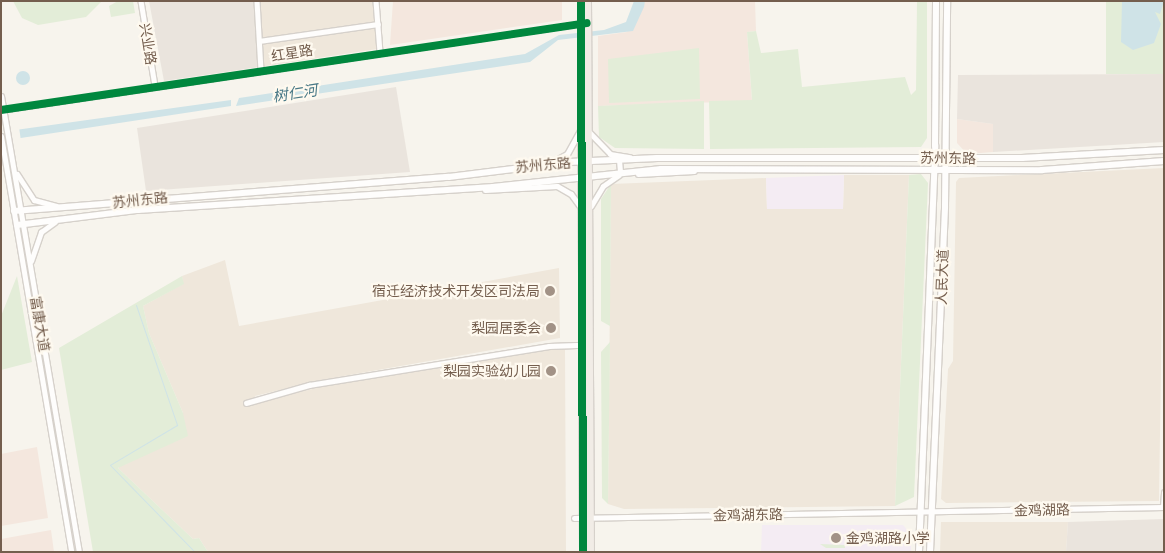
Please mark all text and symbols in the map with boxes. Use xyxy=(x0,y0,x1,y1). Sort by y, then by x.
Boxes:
street label: 兴业路 xyxy=(136,22,160,66)
street label: 红星路 xyxy=(270,41,314,65)
water label: 树仁河 xyxy=(271,81,319,105)
street label: 苏州东路 xyxy=(920,149,976,167)
street label: 苏州东路 xyxy=(514,154,572,176)
street label: 苏州东路 xyxy=(111,189,169,211)
street label: 人民大道 xyxy=(933,249,951,305)
place label: 宿迁经济技术开发区司法局 xyxy=(372,283,540,299)
marker: 宿迁经济技术开发区司法局 xyxy=(544,285,556,297)
street label: 富康大道 xyxy=(27,295,53,353)
place label: 梨园居委会 xyxy=(471,320,541,336)
marker: 梨园居委会 xyxy=(545,322,557,334)
place label: 梨园实验幼儿园 xyxy=(443,363,541,379)
marker: 梨园实验幼儿园 xyxy=(545,365,557,377)
street label: 金鸡湖路 xyxy=(1014,501,1070,519)
street label: 金鸡湖东路 xyxy=(713,506,783,524)
place label: 金鸡湖路小学 xyxy=(846,530,930,546)
marker: 金鸡湖路小学 xyxy=(830,532,842,544)

